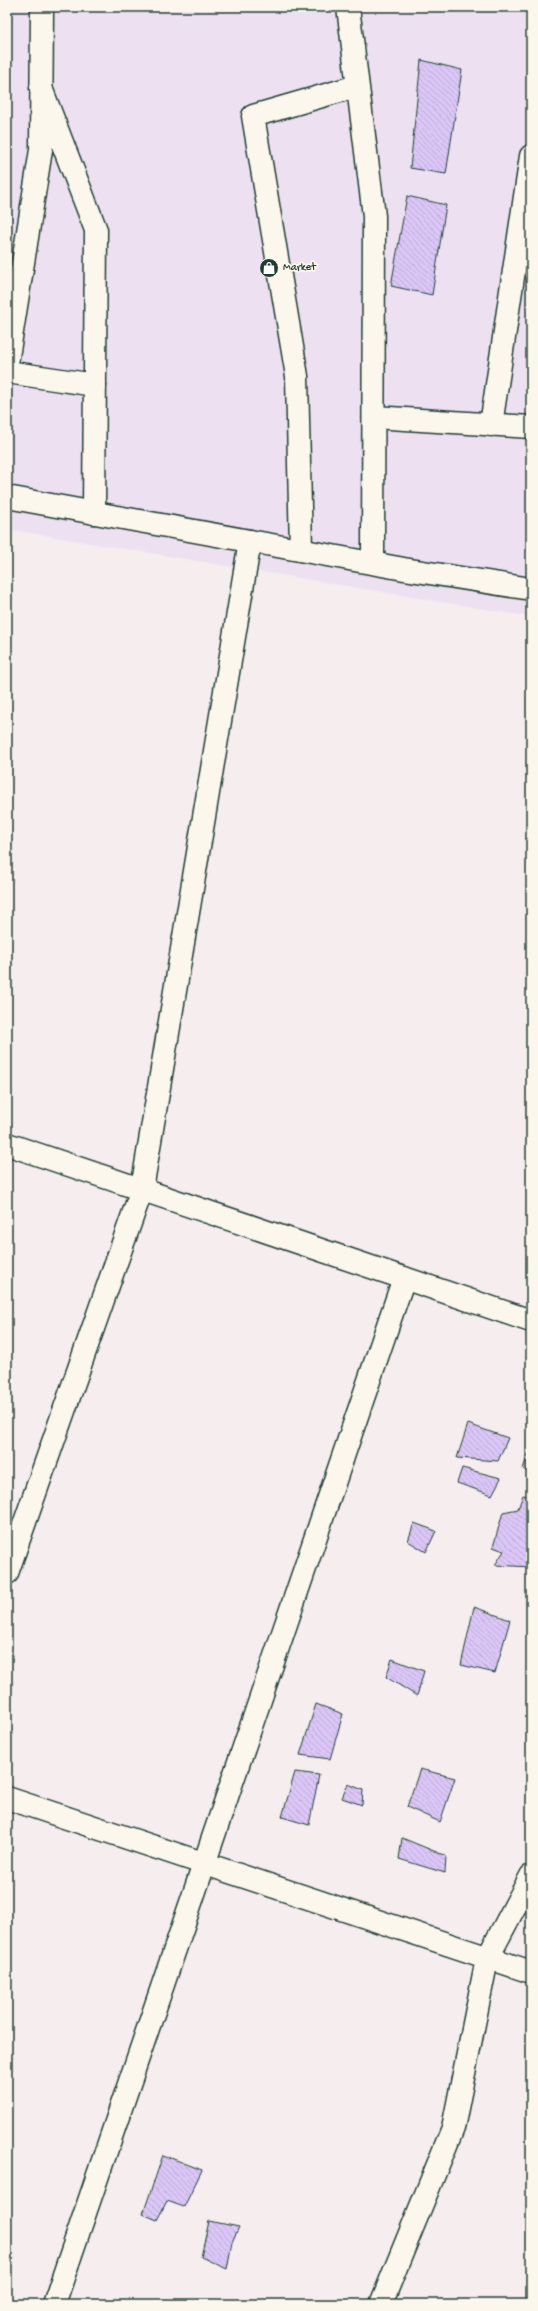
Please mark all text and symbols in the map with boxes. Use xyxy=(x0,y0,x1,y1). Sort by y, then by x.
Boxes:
shop icon: Market xyxy=(258,257,280,279)
place label: Market xyxy=(283,262,317,274)

